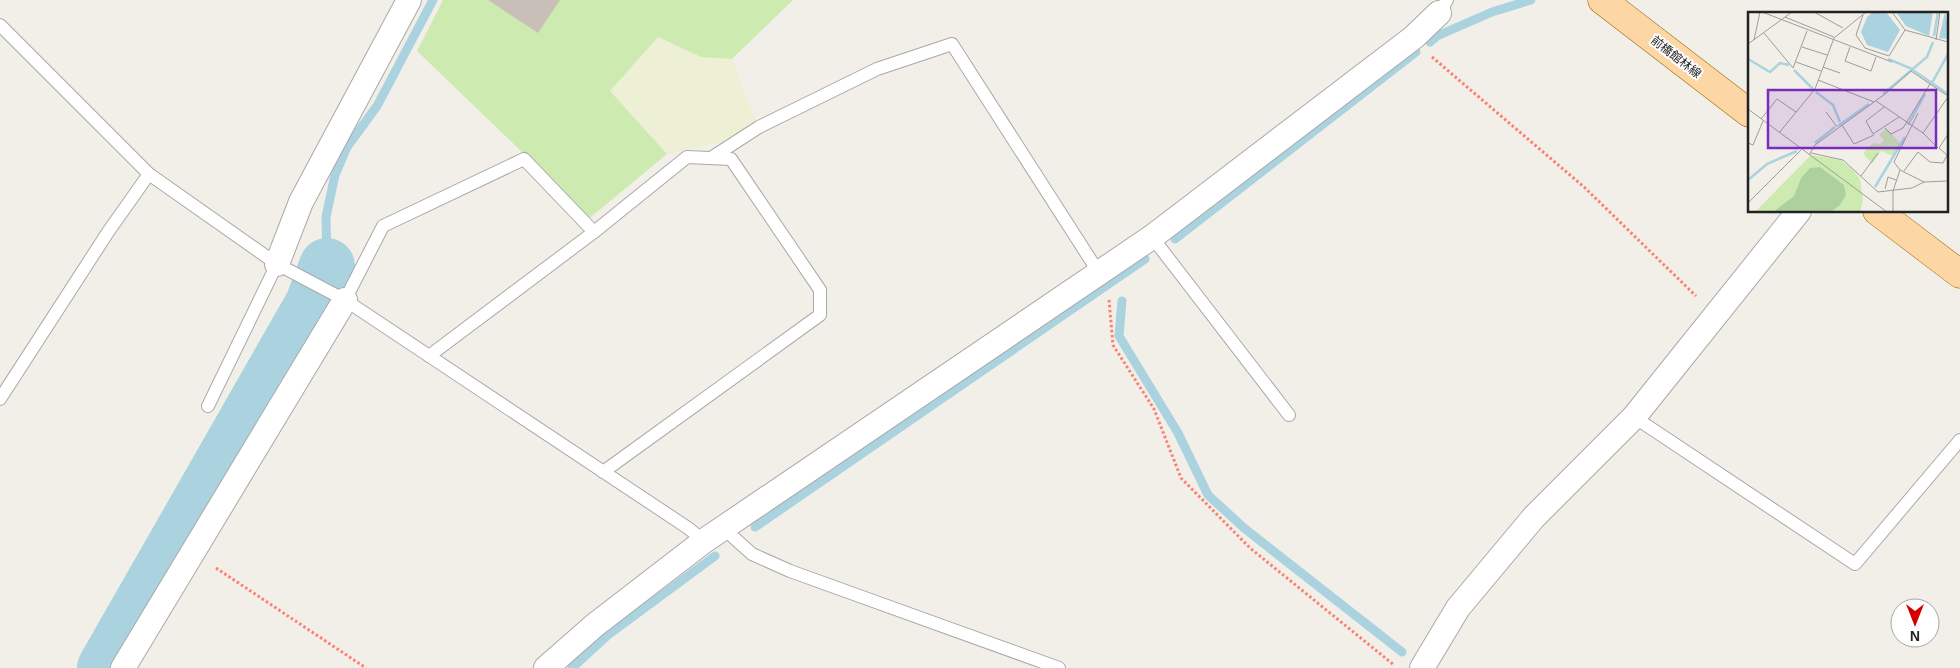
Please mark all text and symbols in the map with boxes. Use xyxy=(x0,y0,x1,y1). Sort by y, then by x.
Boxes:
inset map xyxy=(1748,12,1948,212)
street label: 前橋館林線 xyxy=(1648,33,1704,81)
north arrow xyxy=(1890,598,1940,648)
text: N xyxy=(1910,628,1920,644)

